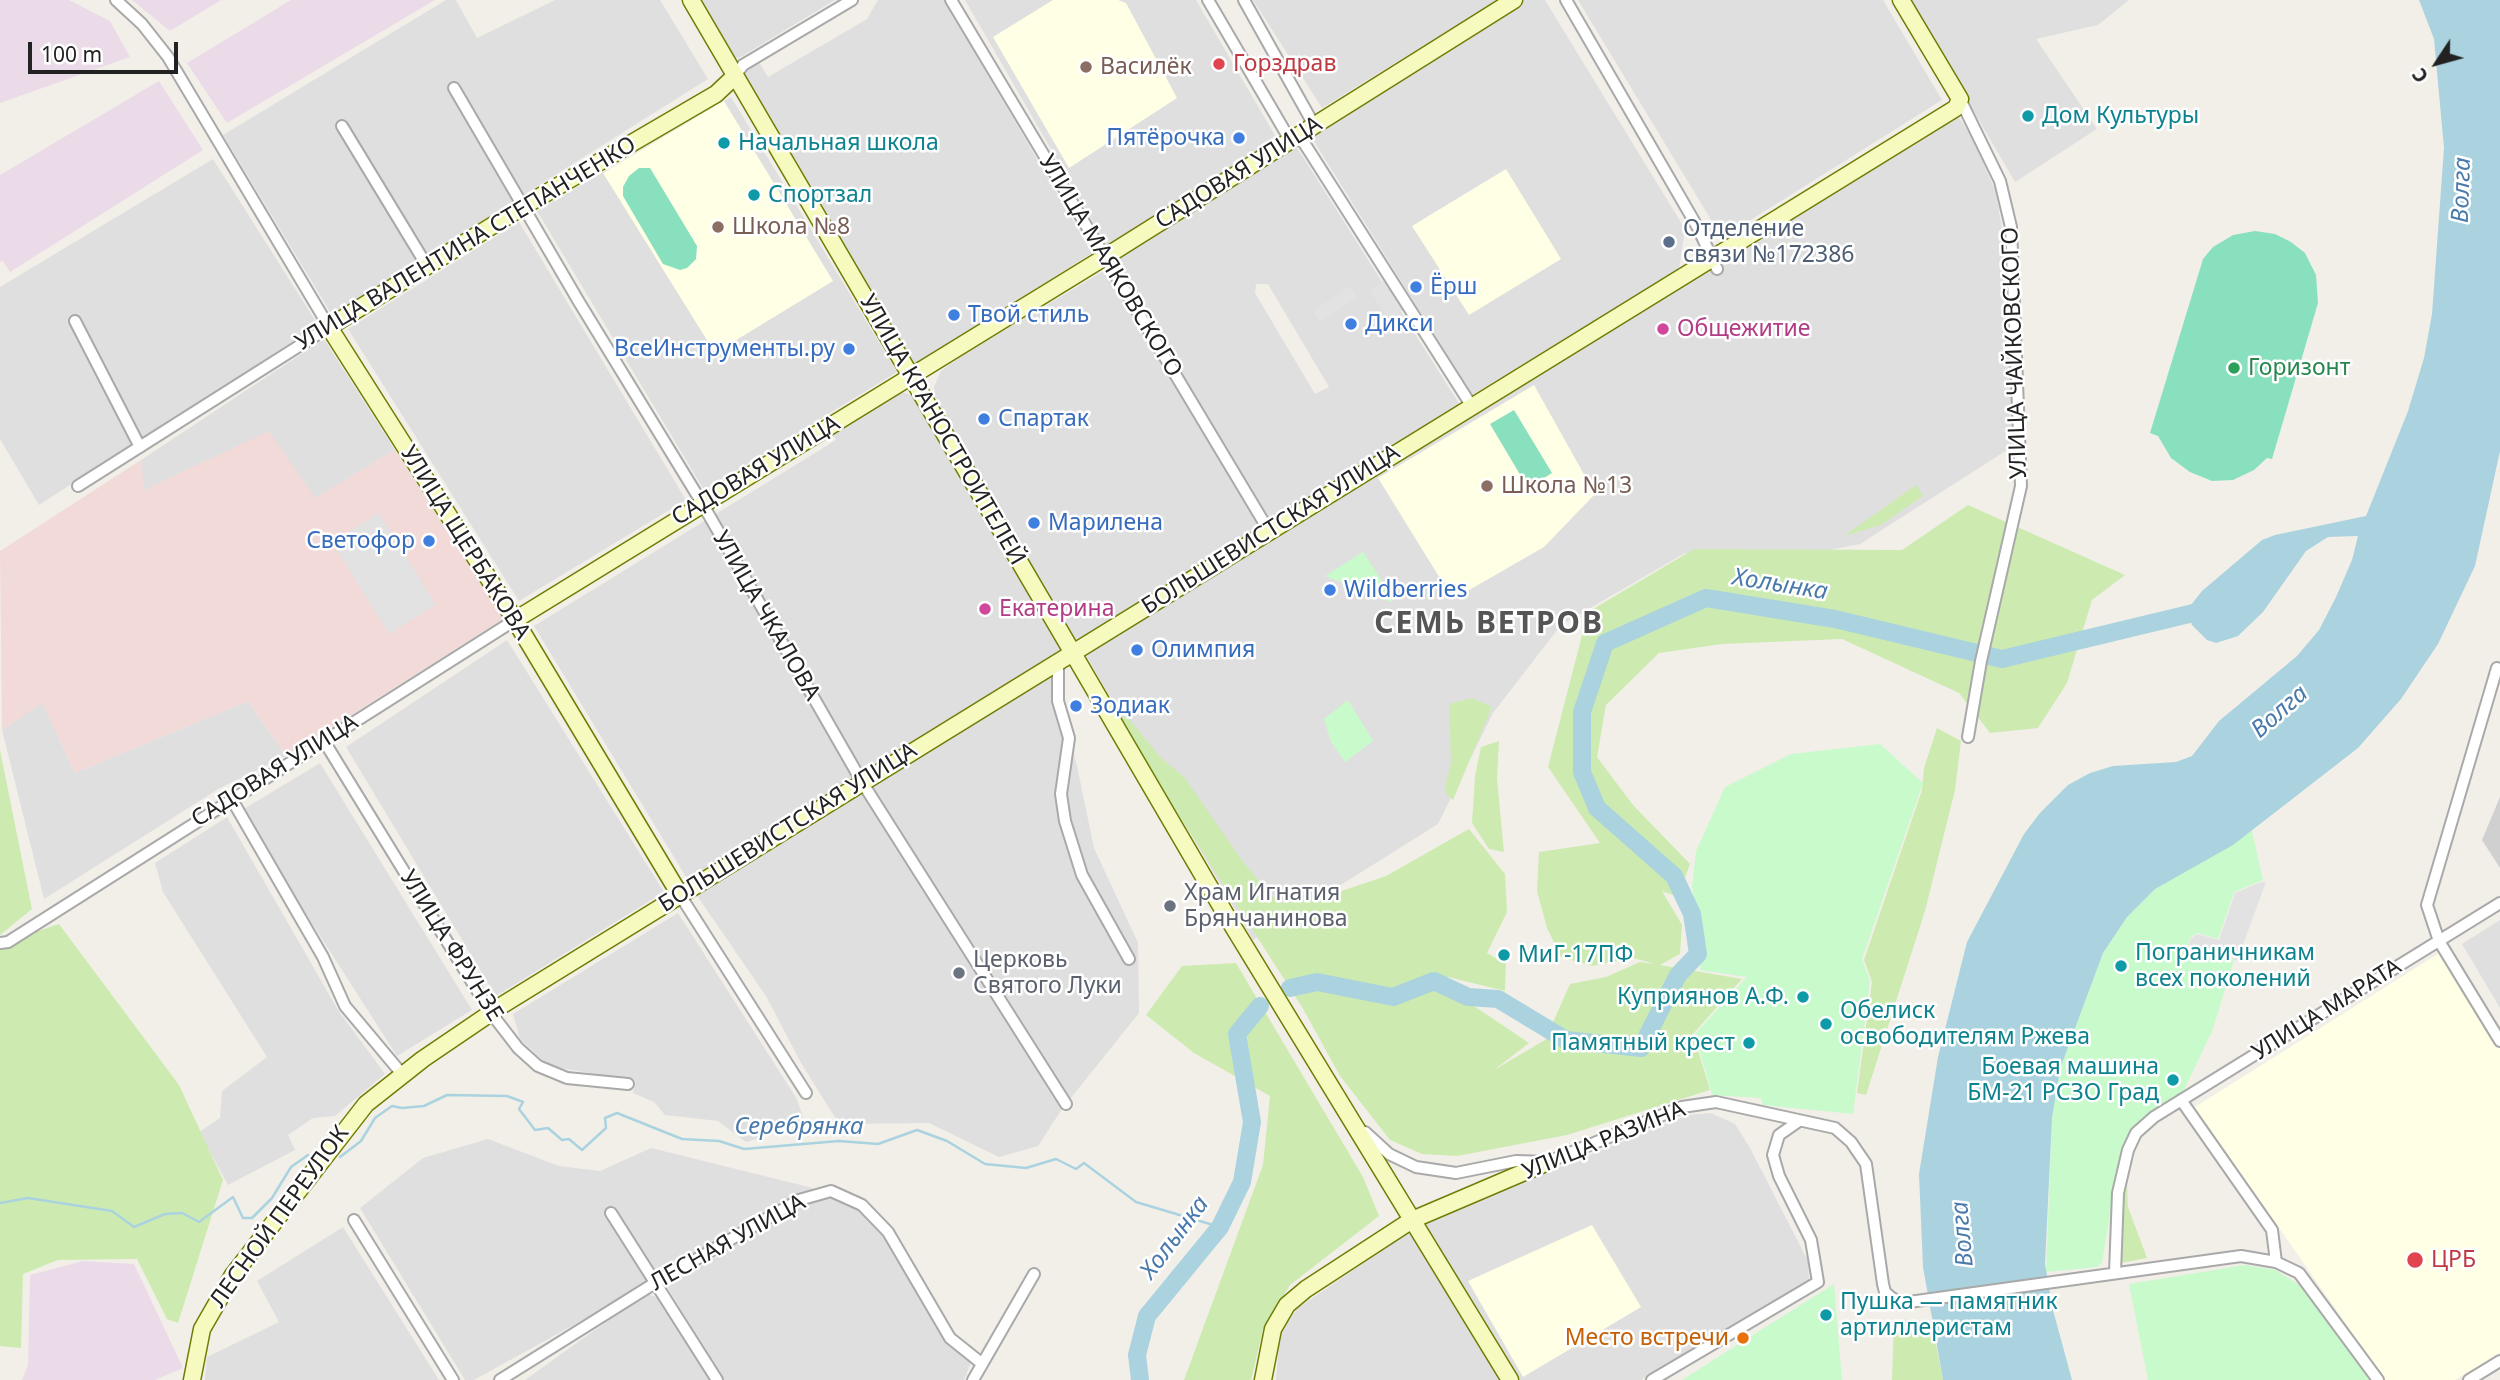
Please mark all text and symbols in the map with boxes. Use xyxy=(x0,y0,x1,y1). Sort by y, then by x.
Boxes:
scale bar xyxy=(32,28,182,72)
north arrow xyxy=(2402,28,2472,98)
text: 100 m xyxy=(41,40,102,68)
place label: Горздрав xyxy=(1233,50,1336,78)
place label: Василёк xyxy=(1100,53,1192,81)
marker: Горздрав xyxy=(1211,56,1227,72)
marker: Василёк xyxy=(1078,59,1094,75)
text: С xyxy=(2406,63,2434,88)
place label: Дом Культуры xyxy=(2042,102,2199,130)
marker: Дом Культуры xyxy=(2020,108,2036,124)
street label: САДОВАЯ УЛИЦА xyxy=(1151,111,1327,235)
place label: Пятёрочка xyxy=(1106,124,1225,152)
place label: Начальная школа xyxy=(738,129,939,157)
marker: Пятёрочка xyxy=(1231,130,1247,146)
street label: УЛИЦА ВАЛЕНТИНА СТЕПАНЧЕНКО xyxy=(291,131,641,357)
marker: Начальная школа xyxy=(716,135,732,151)
street label: УЛИЦА МАЯКОВСКОГО xyxy=(1033,150,1187,382)
water label: Волга xyxy=(2446,157,2478,223)
place label: Спортзал xyxy=(768,181,872,209)
marker: Спортзал xyxy=(746,187,762,203)
place label: Школа №8 xyxy=(732,213,850,241)
place label: Отделение связи №172386 xyxy=(1683,215,1854,269)
marker: Школа №8 xyxy=(710,219,726,235)
street label: УЛИЦА ЧАЙКОВСКОГО xyxy=(1997,227,2033,479)
marker: Отделение связи №172386 xyxy=(1661,234,1677,250)
place label: Ёрш xyxy=(1430,273,1477,301)
marker: Ёрш xyxy=(1408,279,1424,295)
street label: УЛИЦА КРАНОСТРОИТЕЛЕЙ xyxy=(853,290,1031,570)
place label: Твой стиль xyxy=(968,301,1089,329)
marker: Твой стиль xyxy=(946,307,962,323)
place label: Дикси xyxy=(1365,310,1433,338)
place label: Общежитие xyxy=(1677,315,1810,343)
marker: Дикси xyxy=(1343,316,1359,332)
marker: Общежитие xyxy=(1655,321,1671,337)
place label: ВсеИнструменты.ру xyxy=(614,335,835,363)
marker: ВсеИнструменты.ру xyxy=(841,341,857,357)
place label: Горизонт xyxy=(2248,354,2350,382)
marker: Горизонт xyxy=(2226,360,2242,376)
place label: Спартак xyxy=(998,405,1089,433)
street label: САДОВАЯ УЛИЦА xyxy=(667,410,845,532)
marker: Спартак xyxy=(976,411,992,427)
street label: БОЛЬШЕВИСТСКАЯ УЛИЦА xyxy=(1137,439,1405,621)
street label: УЛИЦА ЩЕРБАКОВА xyxy=(394,441,536,645)
place label: Школа №13 xyxy=(1501,472,1632,500)
marker: Школа №13 xyxy=(1479,478,1495,494)
place label: Марилена xyxy=(1048,509,1163,537)
marker: Марилена xyxy=(1026,515,1042,531)
street label: УЛИЦА ЧКАЛОВА xyxy=(706,526,826,706)
place label: Светофор xyxy=(306,527,415,555)
marker: Светофор xyxy=(421,533,437,549)
water label: Холынка xyxy=(1730,563,1830,607)
place label: Wildberries xyxy=(1344,576,1467,604)
marker: Wildberries xyxy=(1322,582,1338,598)
place label: Екатерина xyxy=(999,595,1114,623)
marker: Екатерина xyxy=(977,601,993,617)
district label: СЕМЬ ВЕТРОВ xyxy=(1376,606,1602,642)
place label: Олимпия xyxy=(1151,636,1255,664)
marker: Олимпия xyxy=(1129,642,1145,658)
water label: Волга xyxy=(2246,680,2314,744)
place label: Зодиак xyxy=(1090,692,1170,720)
marker: Зодиак xyxy=(1068,698,1084,714)
street label: САДОВАЯ УЛИЦА xyxy=(187,709,363,833)
street label: БОЛЬШЕВИСТСКАЯ УЛИЦА xyxy=(654,737,922,919)
street label: УЛИЦА ФРУНЗЕ xyxy=(394,865,508,1027)
place label: Храм Игнатия Брянчанинова xyxy=(1184,879,1348,933)
marker: Храм Игнатия Брянчанинова xyxy=(1162,898,1178,914)
place label: Пограничникам всех поколений xyxy=(2135,939,2315,993)
place label: МиГ-17ПФ xyxy=(1518,941,1633,969)
place label: Церковь Святого Луки xyxy=(973,946,1122,1000)
marker: МиГ-17ПФ xyxy=(1496,947,1512,963)
street label: УЛИЦА МАРАТА xyxy=(2247,953,2407,1067)
marker: Пограничникам всех поколений xyxy=(2113,958,2129,974)
marker: Церковь Святого Луки xyxy=(951,965,967,981)
place label: Куприянов А.Ф. xyxy=(1617,983,1789,1011)
marker: Куприянов А.Ф. xyxy=(1795,989,1811,1005)
place label: Обелиск освободителям Ржева xyxy=(1840,997,2090,1051)
marker: Обелиск освободителям Ржева xyxy=(1818,1016,1834,1032)
place label: Памятный крест xyxy=(1551,1029,1735,1057)
marker: Памятный крест xyxy=(1741,1035,1757,1051)
place label: Боевая машина БМ-21 РСЗО Град xyxy=(1967,1053,2159,1107)
marker: Боевая машина БМ-21 РСЗО Град xyxy=(2165,1072,2181,1088)
street label: УЛИЦА РАЗИНА xyxy=(1519,1096,1689,1186)
water label: Серебрянка xyxy=(735,1113,863,1141)
street label: ЛЕСНОЙ ПЕРЕУЛОК xyxy=(205,1121,355,1313)
street label: ЛЕСНАЯ УЛИЦА xyxy=(646,1189,810,1297)
water label: Холынка xyxy=(1135,1191,1215,1285)
water label: Волга xyxy=(1946,1200,1980,1268)
place label: ЦРБ xyxy=(2431,1246,2476,1274)
marker: ЦРБ xyxy=(2405,1250,2425,1270)
place label: Пушка — памятник артиллеристам xyxy=(1840,1288,2058,1342)
marker: Пушка — памятник артиллеристам xyxy=(1818,1307,1834,1323)
place label: Место встречи xyxy=(1565,1324,1729,1352)
marker: Место встречи xyxy=(1735,1330,1751,1346)

